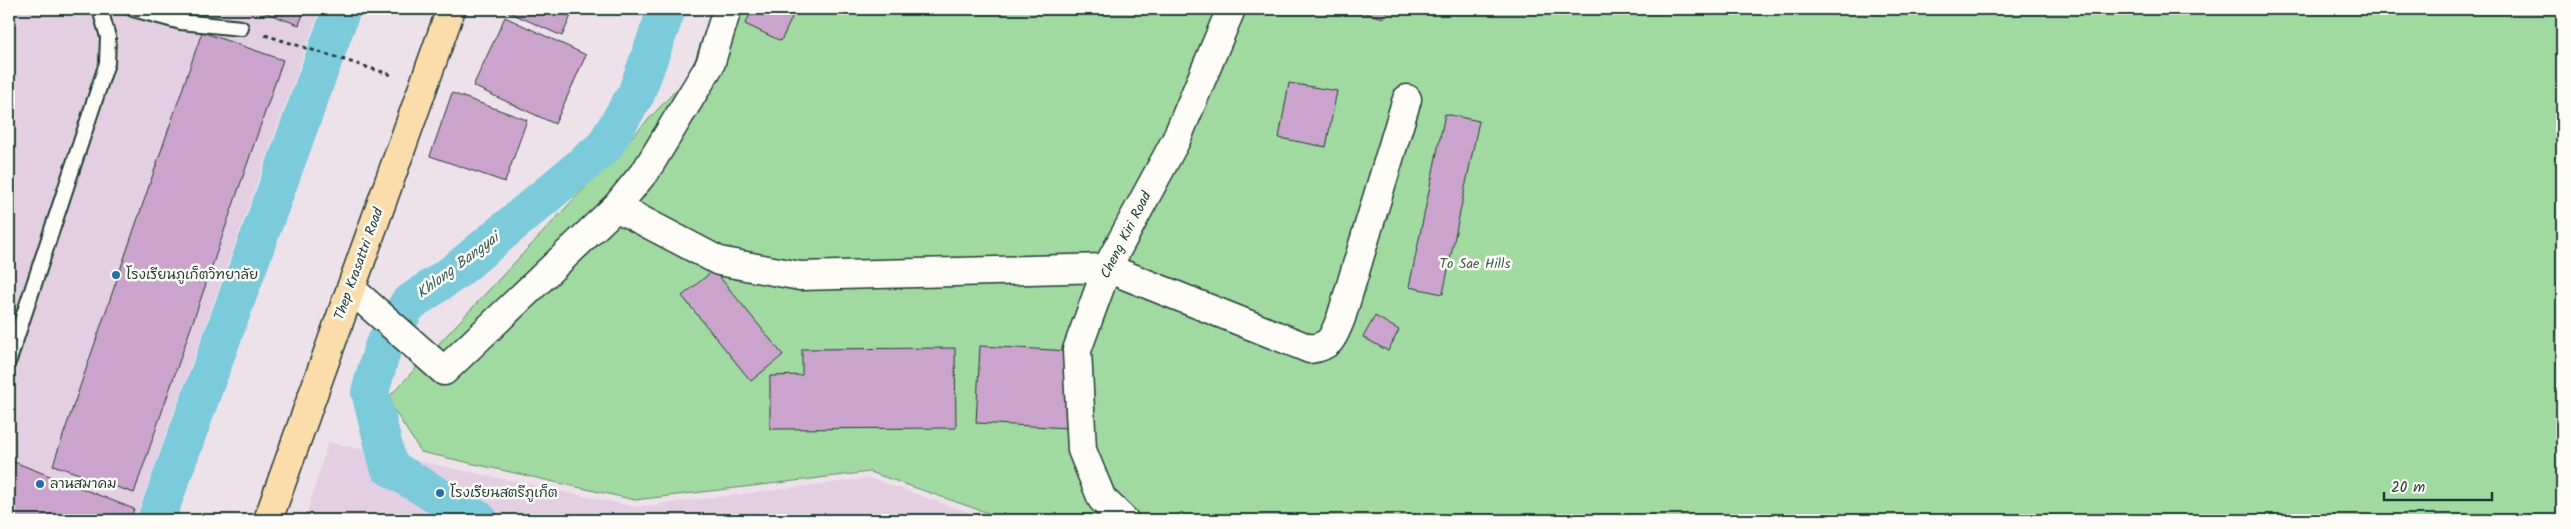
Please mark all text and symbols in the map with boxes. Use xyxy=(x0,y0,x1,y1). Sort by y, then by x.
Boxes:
street label: Cheng Kiri Road xyxy=(1095,187,1158,282)
street label: Thep Krasattri Road xyxy=(328,204,390,323)
water label: Khlong Bangyai xyxy=(412,225,507,305)
park label: To Sae Hills xyxy=(1440,253,1510,275)
place label: โรงเรียนภูเก็ตวิทยาลัย xyxy=(126,264,258,286)
marker: โรงเรียนภูเก็ตวิทยาลัย xyxy=(110,269,122,281)
scale bar xyxy=(2384,469,2491,501)
place label: ลานสมาคม xyxy=(50,473,117,495)
text: 20 m xyxy=(2391,476,2425,500)
marker: ลานสมาคม xyxy=(34,478,46,490)
place label: โรงเรียนสตรีภูเก็ต xyxy=(450,482,558,504)
marker: โรงเรียนสตรีภูเก็ต xyxy=(434,487,446,499)

